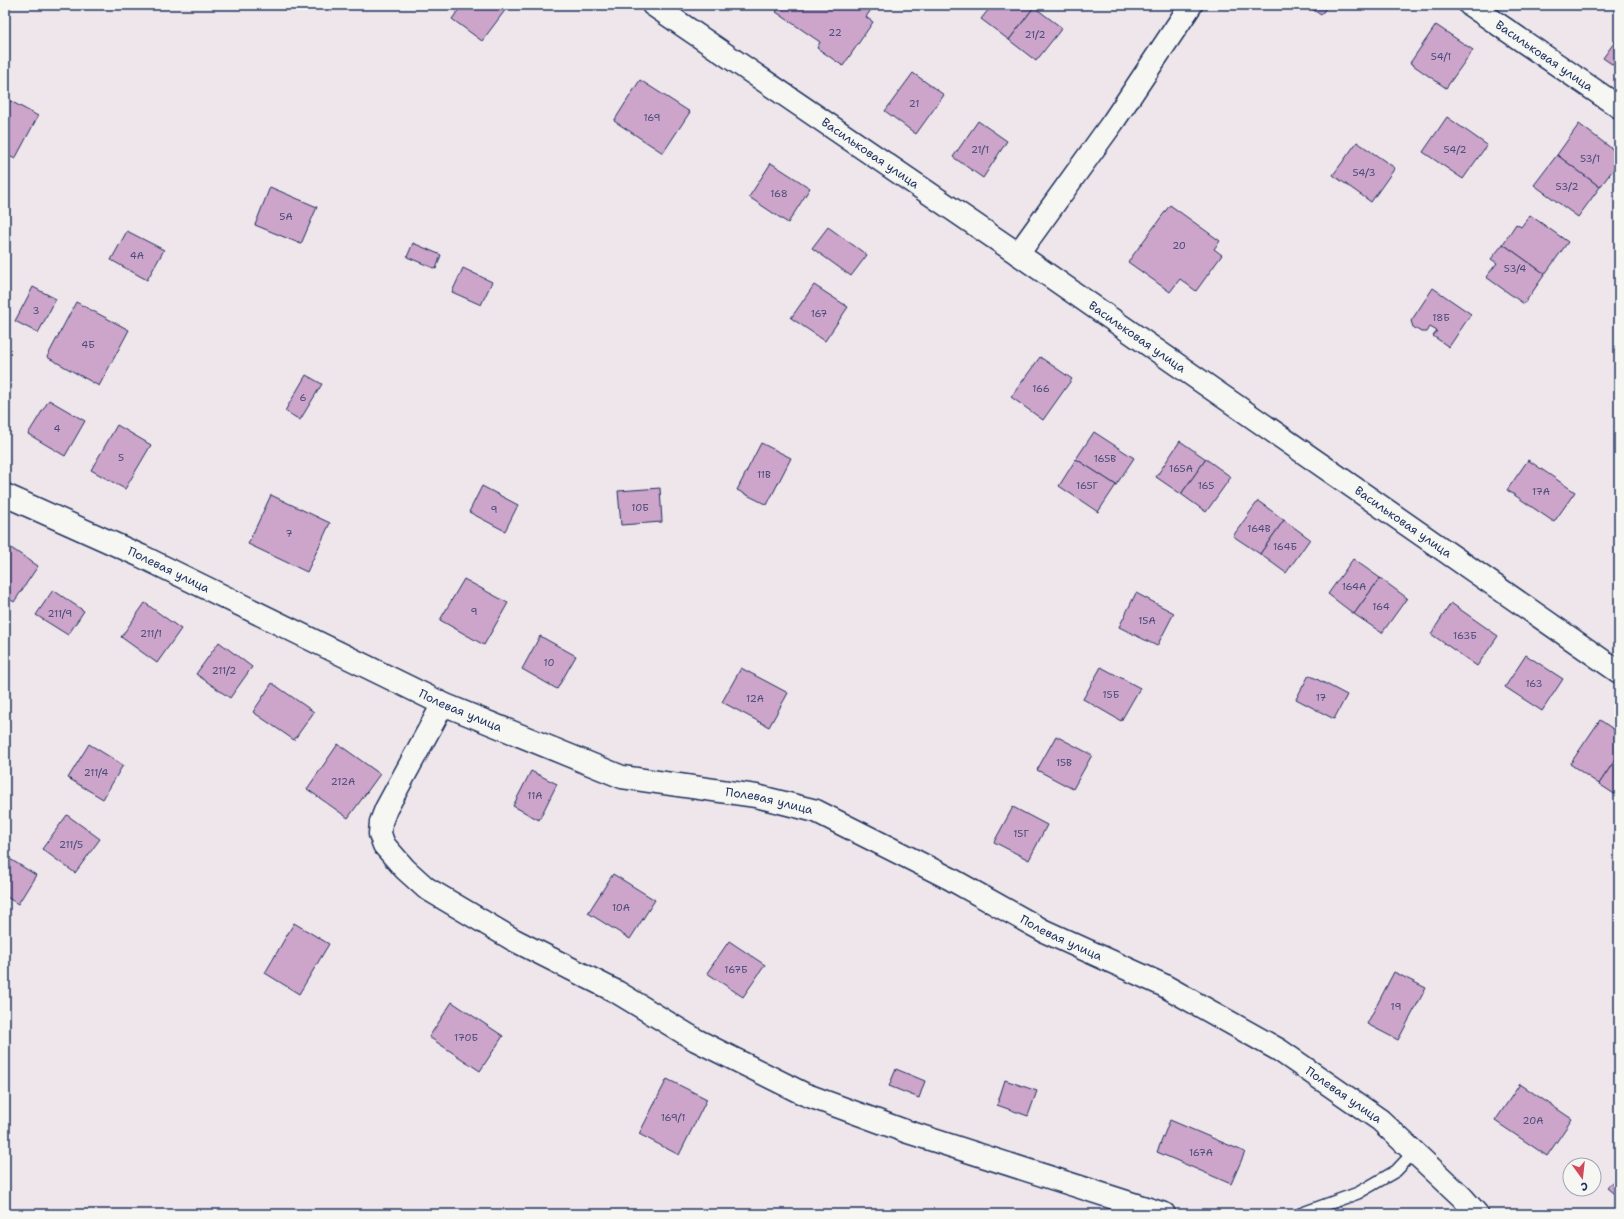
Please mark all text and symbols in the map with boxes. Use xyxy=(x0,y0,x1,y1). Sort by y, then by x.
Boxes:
street label: Васильковая улица xyxy=(1492,17,1597,95)
house number: 22 xyxy=(828,26,842,39)
house number: 21/2 xyxy=(1025,28,1045,41)
house number: 54/1 xyxy=(1431,50,1451,63)
house number: 21 xyxy=(909,97,919,110)
house number: 169 xyxy=(643,111,661,124)
street label: Васильковая улица xyxy=(818,114,923,192)
house number: 21/1 xyxy=(971,143,989,156)
house number: 54/2 xyxy=(1443,143,1467,156)
house number: 53/1 xyxy=(1580,152,1600,165)
house number: 54/3 xyxy=(1352,166,1376,179)
house number: 53/2 xyxy=(1556,180,1578,193)
house number: 168 xyxy=(770,187,788,200)
house number: 5А xyxy=(279,210,293,223)
house number: 20 xyxy=(1172,239,1186,252)
house number: 4А xyxy=(130,249,144,262)
house number: 53/4 xyxy=(1504,262,1526,275)
street label: Васильковая улица xyxy=(1085,298,1189,377)
house number: 3 xyxy=(33,304,40,317)
house number: 167 xyxy=(811,307,827,320)
house number: 18Б xyxy=(1432,311,1450,324)
house number: 4Б xyxy=(81,338,95,351)
house number: 166 xyxy=(1032,382,1050,395)
house number: 6 xyxy=(300,391,307,404)
house number: 4 xyxy=(54,422,61,435)
house number: 5 xyxy=(118,451,124,464)
house number: 165В xyxy=(1094,452,1116,465)
house number: 165А xyxy=(1169,462,1193,475)
house number: 11В xyxy=(757,468,771,481)
house number: 165Г xyxy=(1076,479,1099,492)
house number: 165 xyxy=(1198,479,1214,492)
street label: Васильковая улица xyxy=(1351,483,1455,562)
house number: 17А xyxy=(1532,485,1550,498)
house number: 10Б xyxy=(631,501,649,514)
house number: 9 xyxy=(491,503,498,516)
house number: 164В xyxy=(1247,522,1271,535)
house number: 7 xyxy=(286,527,293,540)
house number: 164Б xyxy=(1273,540,1297,553)
street label: Полевая улица xyxy=(125,543,213,597)
house number: 164А xyxy=(1342,580,1366,593)
house number: 164 xyxy=(1372,600,1390,613)
house number: 9 xyxy=(471,605,478,618)
house number: 211/9 xyxy=(48,607,72,620)
house number: 15А xyxy=(1138,614,1156,627)
house number: 211/1 xyxy=(140,627,162,640)
house number: 163Б xyxy=(1453,629,1477,642)
house number: 10 xyxy=(544,656,554,669)
house number: 211/2 xyxy=(212,664,236,677)
house number: 163 xyxy=(1525,677,1543,690)
street label: Полевая улица xyxy=(416,685,505,735)
house number: 15Б xyxy=(1103,688,1119,701)
house number: 17 xyxy=(1316,691,1326,704)
house number: 12А xyxy=(746,692,764,705)
house number: 15В xyxy=(1056,756,1072,769)
house number: 211/4 xyxy=(84,766,108,779)
house number: 212А xyxy=(331,775,355,788)
street label: Полевая улица xyxy=(725,784,815,818)
house number: 11А xyxy=(527,789,543,802)
house number: 15Г xyxy=(1013,827,1029,840)
house number: 211/5 xyxy=(59,838,83,851)
house number: 10А xyxy=(612,901,630,914)
street label: Полевая улица xyxy=(1017,911,1105,965)
house number: 167Б xyxy=(724,963,748,976)
house number: 19 xyxy=(1391,1000,1401,1013)
house number: 170Б xyxy=(454,1031,478,1044)
street label: Полевая улица xyxy=(1303,1063,1385,1127)
house number: 169/1 xyxy=(661,1111,685,1124)
house number: 20А xyxy=(1523,1114,1543,1127)
house number: 167А xyxy=(1189,1146,1213,1159)
north arrow xyxy=(1562,1157,1602,1197)
text: С xyxy=(1579,1178,1590,1194)

